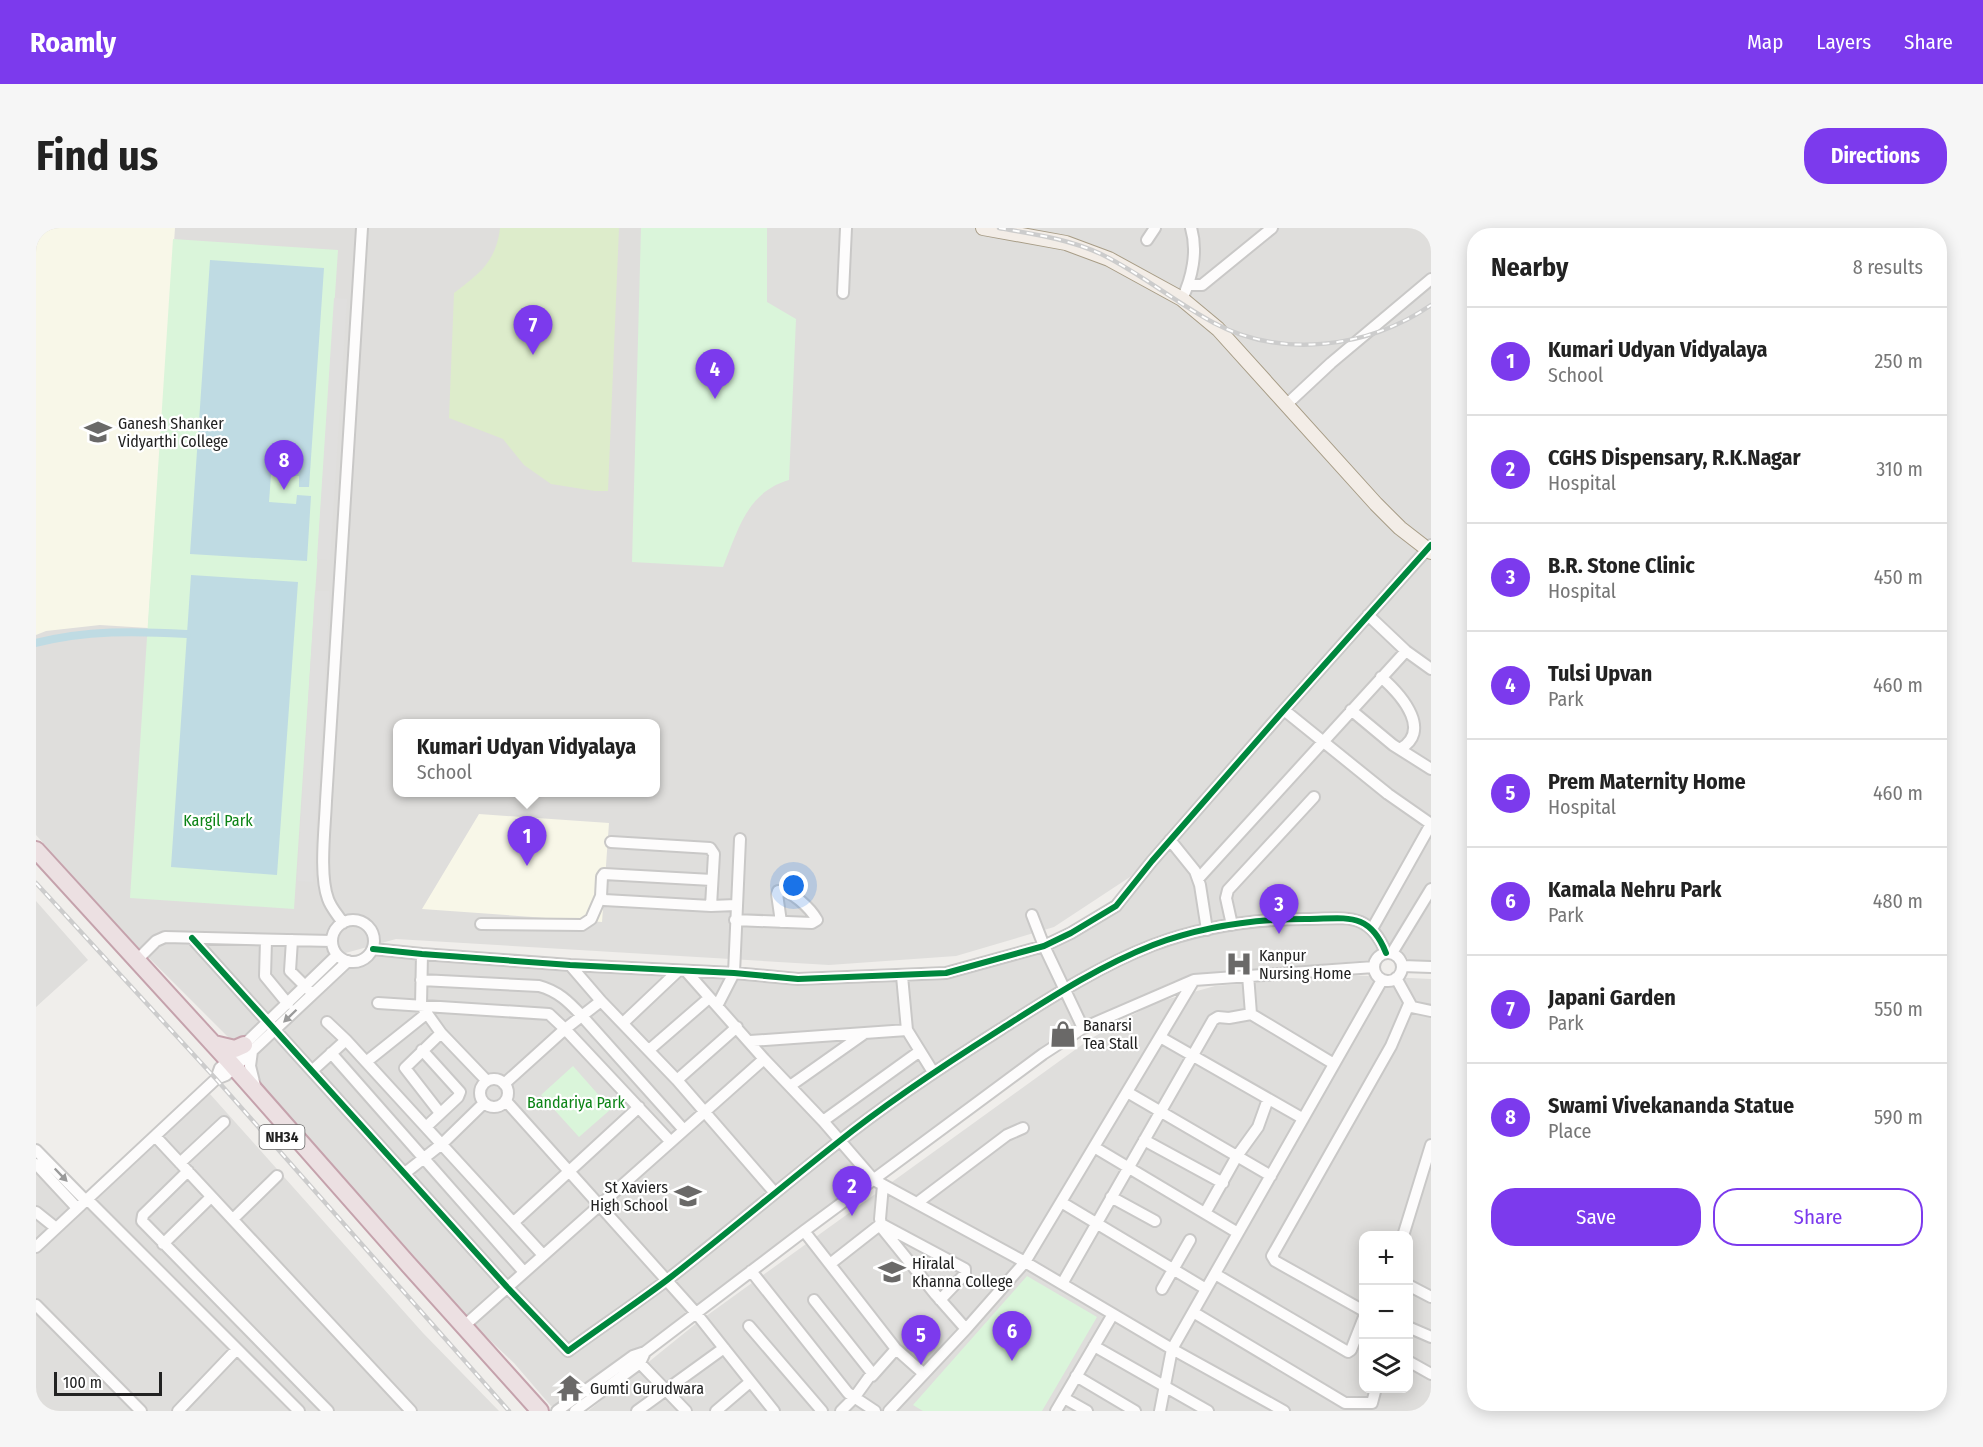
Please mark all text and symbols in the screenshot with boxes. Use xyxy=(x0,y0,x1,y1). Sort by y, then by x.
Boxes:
text: Roamly xyxy=(30,26,116,59)
text: Map xyxy=(1747,29,1783,55)
text: Layers xyxy=(1816,29,1871,55)
text: Share xyxy=(1904,29,1953,55)
button: Directions xyxy=(1804,128,1947,184)
text: Find us xyxy=(36,131,158,181)
text: Nearby xyxy=(1491,252,1568,283)
text: 8 results xyxy=(1853,255,1923,279)
pin: 7 xyxy=(514,306,552,355)
text: Kumari Udyan Vidyalaya xyxy=(1548,336,1767,363)
text: 1 xyxy=(1506,349,1515,373)
text: 250 m xyxy=(1875,349,1923,373)
pin: 4 xyxy=(696,350,734,399)
text: School xyxy=(1548,363,1603,387)
place label: Ganesh Shanker Vidyarthi College xyxy=(118,414,228,451)
school or university icon: Ganesh Shanker Vidyarthi College xyxy=(83,417,113,447)
pin: 8 xyxy=(264,440,304,490)
text: CGHS Dispensary, R.K.Nagar xyxy=(1548,444,1801,471)
text: 2 xyxy=(1506,457,1515,481)
text: 310 m xyxy=(1876,457,1923,481)
text: Hospital xyxy=(1548,471,1616,495)
text: B.R. Stone Clinic xyxy=(1548,552,1695,579)
text: 3 xyxy=(1506,565,1515,589)
text: 450 m xyxy=(1874,565,1923,589)
text: Hospital xyxy=(1548,579,1616,603)
text: Tulsi Upvan xyxy=(1548,660,1652,687)
text: 4 xyxy=(1505,673,1516,697)
text: 460 m xyxy=(1873,673,1923,697)
text: Park xyxy=(1548,687,1584,711)
popup xyxy=(393,719,660,797)
text: Kumari Udyan Vidyalaya xyxy=(417,733,636,760)
text: School xyxy=(417,760,472,784)
text: Prem Maternity Home xyxy=(1548,768,1746,795)
text: 5 xyxy=(1506,781,1515,805)
text: 460 m xyxy=(1873,781,1923,805)
text: Hospital xyxy=(1548,795,1616,819)
park label: Kargil Park xyxy=(183,811,253,830)
pin: 1 xyxy=(508,816,546,866)
your location xyxy=(779,871,808,900)
text: Kamala Nehru Park xyxy=(1548,876,1721,903)
pin: 3 xyxy=(1260,884,1298,934)
text: 6 xyxy=(1505,889,1516,913)
text: 480 m xyxy=(1873,889,1923,913)
text: Park xyxy=(1548,903,1584,927)
place label: Kanpur Nursing Home xyxy=(1259,946,1351,983)
hospital icon: Kanpur Nursing Home xyxy=(1224,949,1254,979)
text: Japani Garden xyxy=(1548,984,1676,1011)
text: 7 xyxy=(1506,997,1515,1021)
text: 550 m xyxy=(1874,997,1923,1021)
one-way arrow xyxy=(283,1009,298,1022)
text: Park xyxy=(1548,1011,1584,1035)
place label: Banarsi Tea Stall xyxy=(1083,1016,1138,1053)
shop icon: Banarsi Tea Stall xyxy=(1048,1019,1078,1049)
text: Swami Vivekananda Statue xyxy=(1548,1092,1794,1119)
park label: Bandariya Park xyxy=(527,1093,626,1112)
text: 8 xyxy=(1505,1105,1516,1129)
text: 590 m xyxy=(1874,1105,1923,1129)
text: Place xyxy=(1548,1119,1591,1143)
road number: NH34 xyxy=(260,1125,304,1149)
pin: 2 xyxy=(832,1166,872,1216)
one-way arrow xyxy=(53,1168,67,1182)
place label: St Xaviers High School xyxy=(590,1178,668,1215)
school or university icon: St Xaviers High School xyxy=(673,1181,703,1211)
button: Save xyxy=(1491,1188,1701,1246)
button: Share xyxy=(1713,1188,1923,1246)
map controls xyxy=(1359,1231,1413,1393)
button: + xyxy=(1359,1231,1413,1285)
place label: Hiralal Khanna College xyxy=(912,1254,1013,1291)
school or university icon: Hiralal Khanna College xyxy=(877,1257,907,1287)
button: − xyxy=(1359,1285,1413,1339)
pin: 6 xyxy=(992,1312,1032,1361)
pin: 5 xyxy=(902,1316,940,1365)
button: layers xyxy=(1359,1339,1413,1393)
scale bar xyxy=(54,1369,162,1396)
text: 100 m xyxy=(63,1373,102,1392)
temple icon: Gumti Gurudwara xyxy=(555,1373,585,1403)
place label: Gumti Gurudwara xyxy=(590,1379,704,1398)

